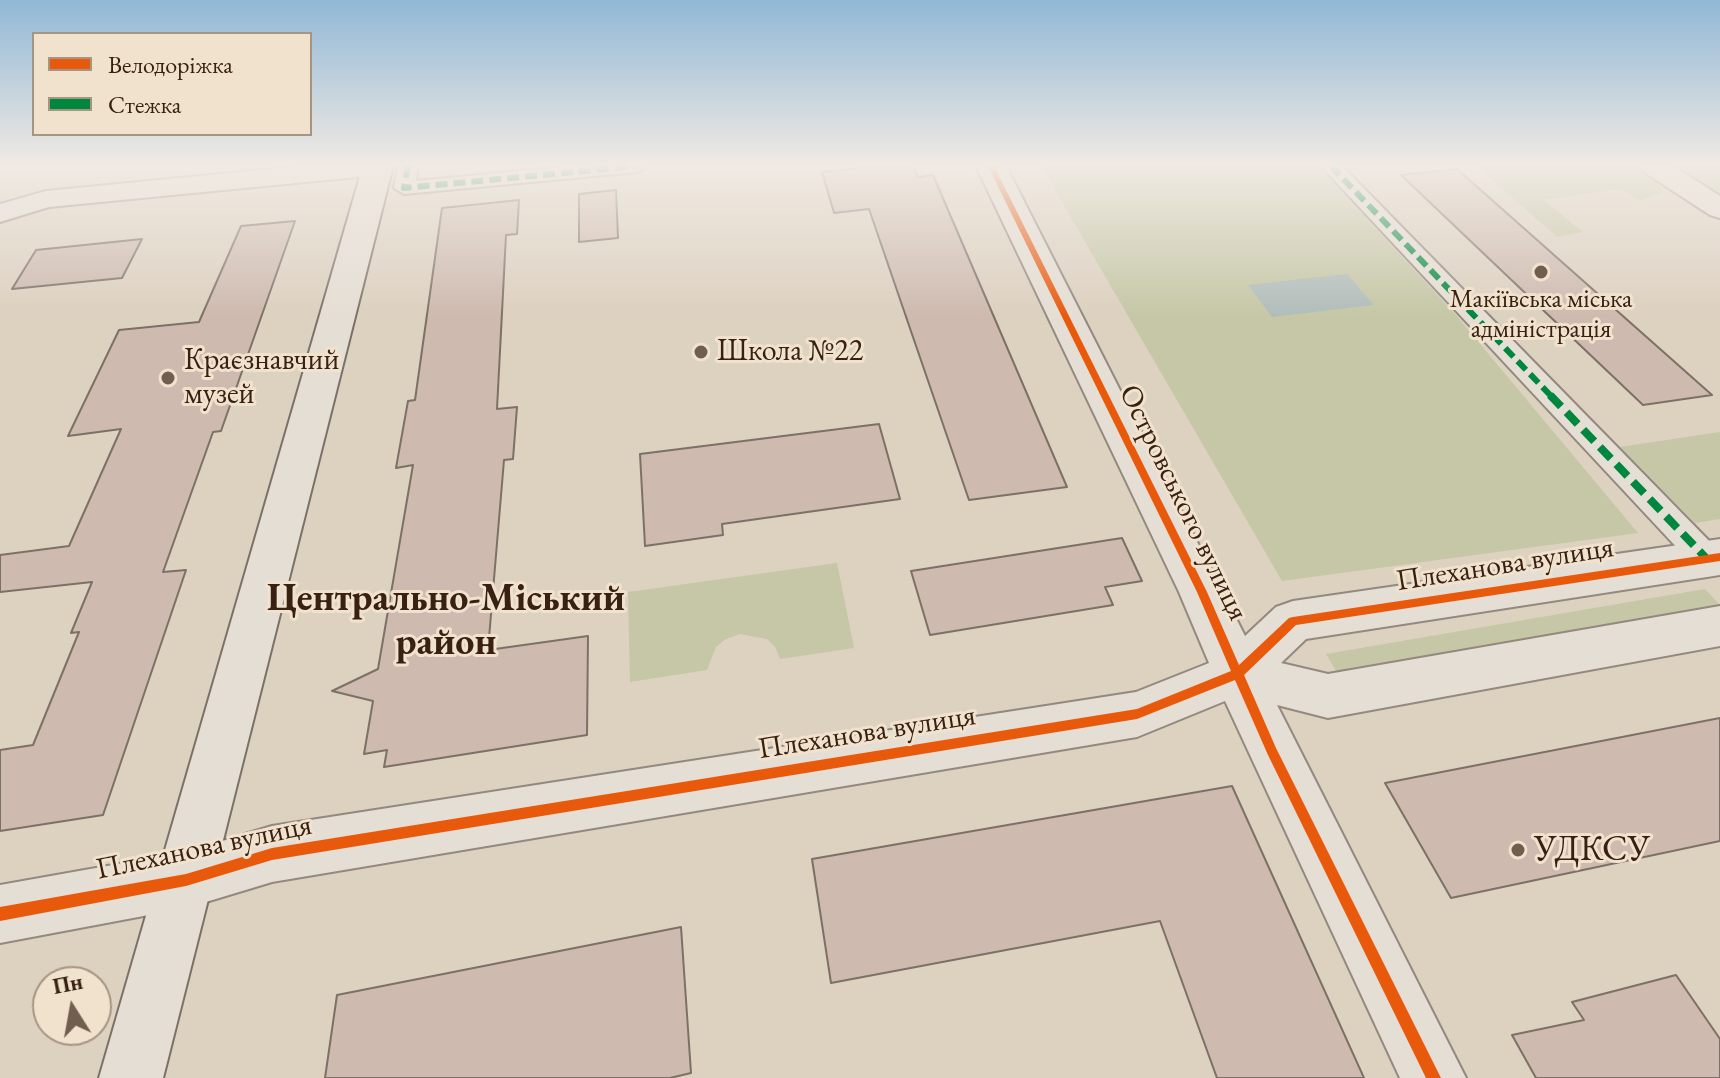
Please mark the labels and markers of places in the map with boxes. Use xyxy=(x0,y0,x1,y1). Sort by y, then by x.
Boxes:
marker: Макіївська міська адміністрація xyxy=(1532,263,1550,281)
place label: Макіївська міська адміністрація xyxy=(1450,284,1632,346)
place label: Школа №22 xyxy=(717,334,863,370)
place label: Краєзнавчий музей xyxy=(184,343,339,414)
marker: Школа №22 xyxy=(692,343,710,361)
marker: Краєзнавчий музей xyxy=(159,369,177,387)
place label: УДКСУ xyxy=(1534,828,1650,872)
marker: УДКСУ xyxy=(1509,841,1527,859)

